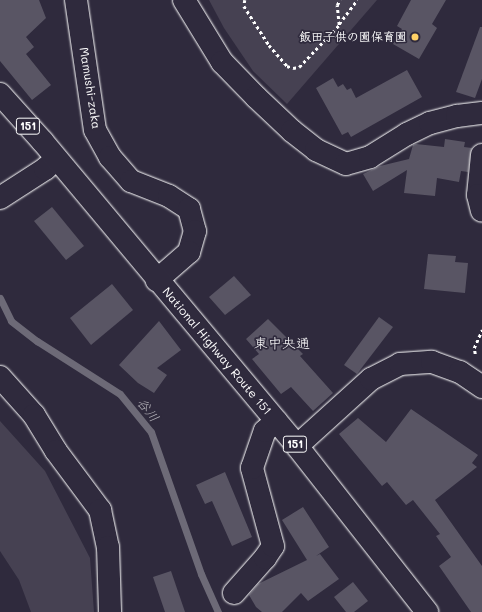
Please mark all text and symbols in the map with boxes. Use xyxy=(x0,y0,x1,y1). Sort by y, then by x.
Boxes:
place label: 飯田子供の園保育園 xyxy=(299,30,407,44)
marker: 飯田子供の園保育園 xyxy=(410,32,420,42)
street label: Mamushi-zaka xyxy=(76,46,104,130)
road number: 151 xyxy=(15,117,41,135)
street label: National Highway Route 151 xyxy=(159,284,275,418)
district label: 東中央通 xyxy=(254,335,310,351)
water label: 谷川 xyxy=(134,395,162,425)
road number: 151 xyxy=(282,435,308,453)

